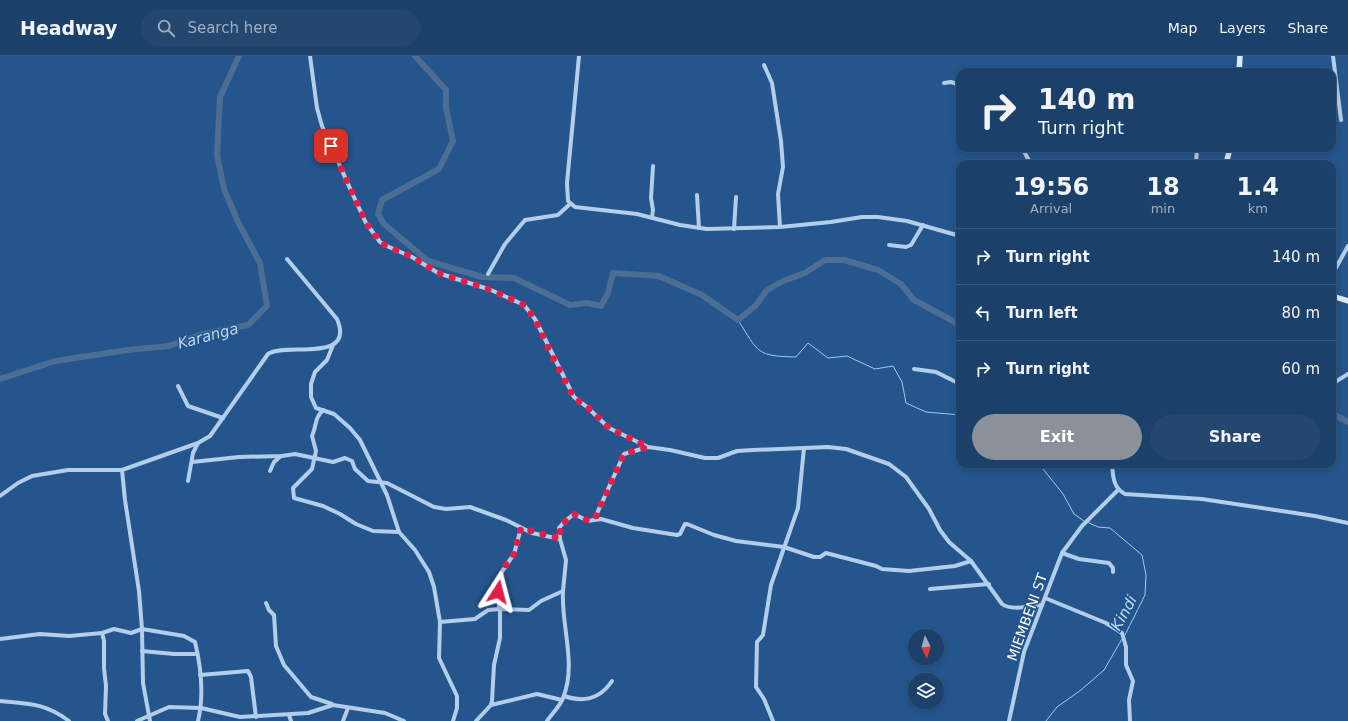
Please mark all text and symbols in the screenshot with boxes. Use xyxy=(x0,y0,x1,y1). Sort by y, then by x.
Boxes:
search box xyxy=(141,10,421,46)
text: Headway xyxy=(20,17,117,39)
icon: search xyxy=(155,17,177,39)
text: Search here xyxy=(187,19,278,37)
text: Map xyxy=(1168,20,1197,36)
text: Layers xyxy=(1219,20,1266,36)
text: Share xyxy=(1288,20,1328,36)
text: 140 m xyxy=(1038,83,1135,116)
icon: right xyxy=(972,84,1024,136)
text: Turn right xyxy=(1038,117,1124,138)
pin xyxy=(314,129,348,163)
icon: arrive xyxy=(320,135,342,157)
text: 19:56 xyxy=(1013,173,1089,201)
text: 18 xyxy=(1146,173,1180,201)
text: 1.4 xyxy=(1237,173,1279,201)
text: Arrival xyxy=(1030,201,1072,216)
text: min xyxy=(1151,201,1175,216)
text: km xyxy=(1248,201,1268,216)
icon: right xyxy=(972,246,994,268)
text: Turn right xyxy=(1006,248,1090,266)
text: 140 m xyxy=(1272,248,1320,266)
icon: left xyxy=(972,302,994,324)
text: Turn left xyxy=(1006,304,1078,322)
text: 80 m xyxy=(1282,304,1320,322)
water label: Karanga xyxy=(176,319,240,353)
icon: right xyxy=(972,358,994,380)
text: Turn right xyxy=(1006,360,1090,378)
text: 60 m xyxy=(1282,360,1320,378)
button: Exit xyxy=(972,414,1142,460)
button: Share xyxy=(1150,414,1320,460)
position arrow xyxy=(477,571,519,613)
street label: MIEMBENI ST xyxy=(1004,571,1050,663)
water label: Kindi xyxy=(1107,592,1141,634)
north arrow xyxy=(908,629,944,665)
map controls xyxy=(908,629,944,709)
button: layers xyxy=(908,673,944,709)

